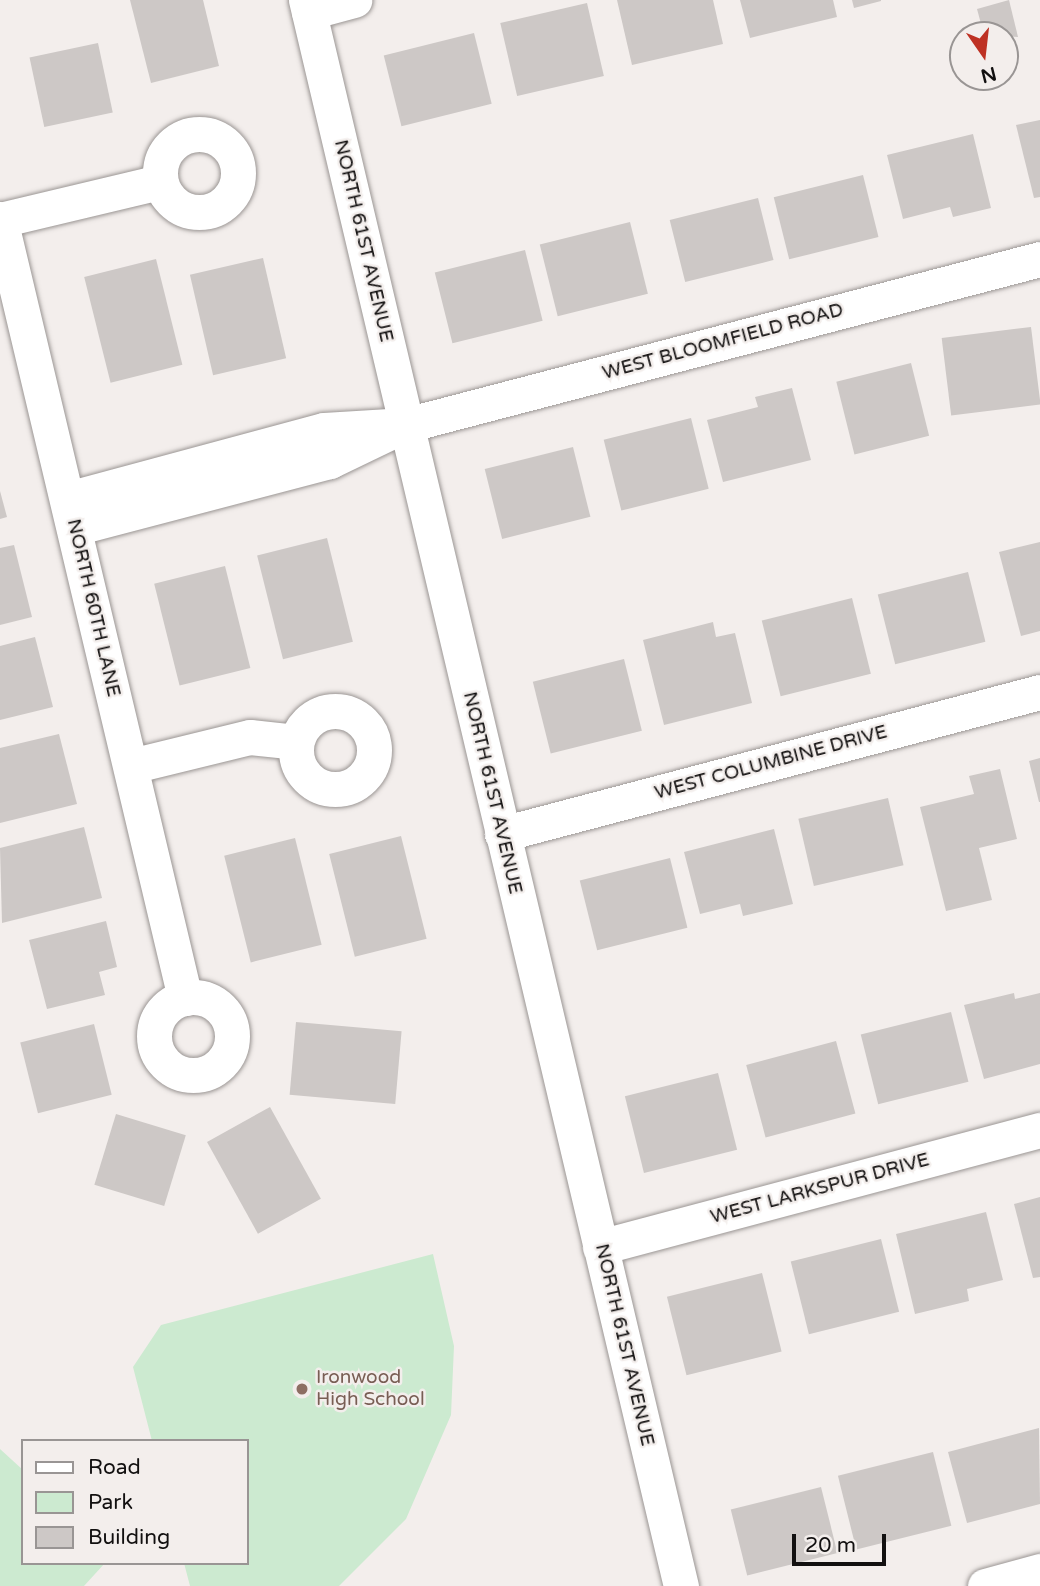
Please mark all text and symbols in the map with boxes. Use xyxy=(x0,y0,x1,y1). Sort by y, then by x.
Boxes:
north arrow xyxy=(949,21,1019,91)
text: N xyxy=(979,62,999,87)
street label: NORTH 61ST AVENUE xyxy=(329,138,397,344)
street label: WEST BLOOMFIELD ROAD xyxy=(600,299,846,385)
street label: NORTH 60TH LANE xyxy=(61,517,125,699)
street label: NORTH 61ST AVENUE xyxy=(458,690,526,896)
street label: WEST COLUMBINE DRIVE xyxy=(652,721,890,805)
street label: WEST LARKSPUR DRIVE xyxy=(708,1149,932,1229)
street label: NORTH 61ST AVENUE xyxy=(590,1242,658,1448)
place label: Ironwood High School xyxy=(316,1367,425,1411)
marker: Ironwood High School xyxy=(294,1381,310,1397)
legend xyxy=(21,1439,248,1565)
text: Road xyxy=(88,1455,141,1480)
text: Park xyxy=(88,1490,133,1515)
scale bar xyxy=(795,1520,890,1564)
text: Building xyxy=(88,1525,170,1550)
text: 20 m xyxy=(805,1533,856,1558)

